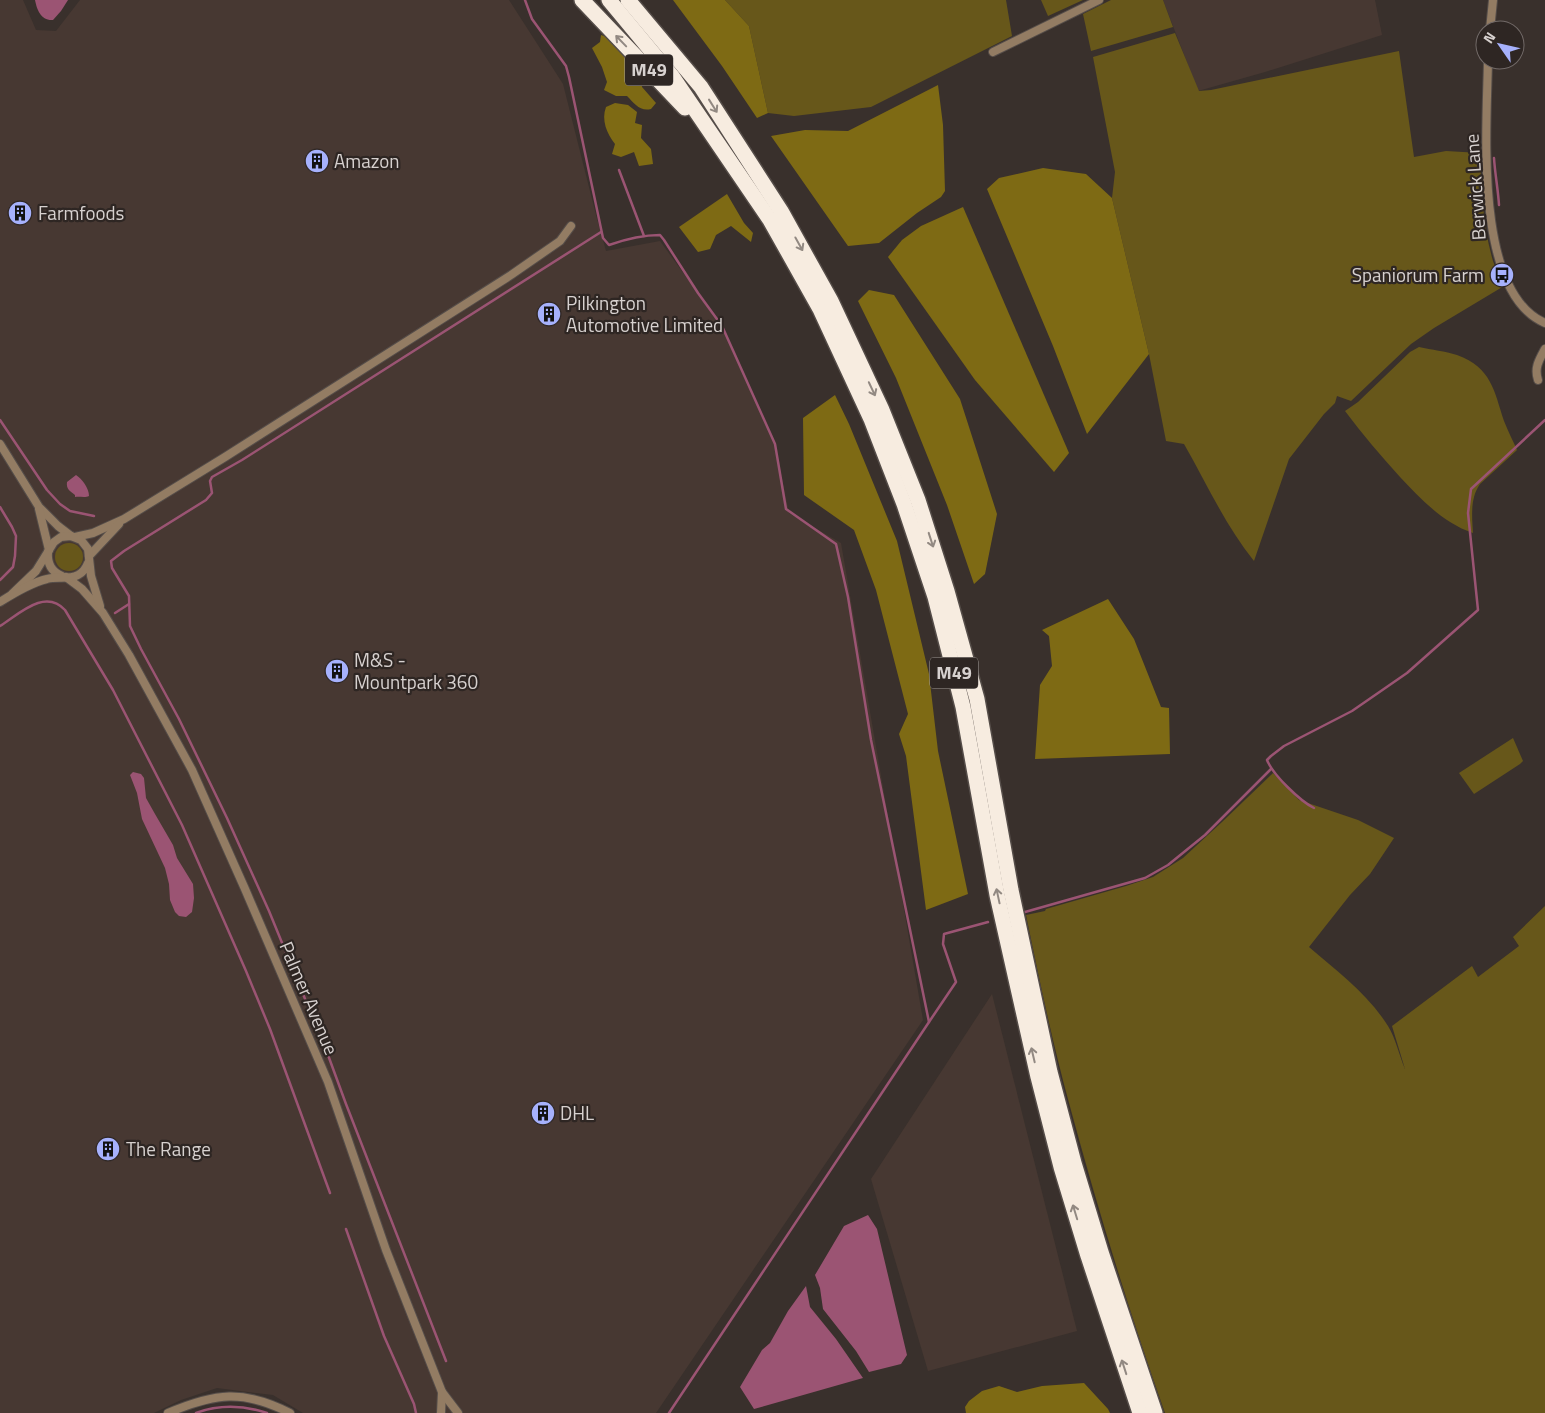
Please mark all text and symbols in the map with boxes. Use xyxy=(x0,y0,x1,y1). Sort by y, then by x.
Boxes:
north arrow xyxy=(1475,20,1525,70)
text: N xyxy=(1477,28,1500,47)
one-way arrow xyxy=(615,35,627,48)
road number: M49 xyxy=(625,54,673,86)
one-way arrow xyxy=(708,99,718,113)
street label: Berwick Lane xyxy=(1456,133,1493,241)
place label: Amazon xyxy=(334,146,400,175)
building icon: Amazon xyxy=(304,148,330,174)
place label: Farmfoods xyxy=(38,198,125,227)
building icon: Farmfoods xyxy=(7,200,33,226)
one-way arrow xyxy=(794,236,804,251)
place label: Spaniorum Farm xyxy=(1352,260,1484,289)
bus stop icon: Spaniorum Farm xyxy=(1489,262,1515,288)
place label: Pilkington Automotive Limited xyxy=(566,288,723,339)
building icon: Pilkington Automotive Limited xyxy=(536,301,562,327)
one-way arrow xyxy=(868,381,877,396)
one-way arrow xyxy=(926,532,936,548)
place label: M&S - Mountpark 360 xyxy=(354,645,478,696)
building icon: M&S - Mountpark 360 xyxy=(324,658,350,684)
road number: M49 xyxy=(930,658,978,688)
one-way arrow xyxy=(992,889,1002,905)
street label: Palmer Avenue xyxy=(273,937,346,1059)
one-way arrow xyxy=(1028,1048,1037,1064)
place label: DHL xyxy=(560,1098,594,1127)
building icon: DHL xyxy=(530,1100,556,1126)
place label: The Range xyxy=(126,1134,211,1163)
building icon: The Range xyxy=(95,1136,121,1162)
one-way arrow xyxy=(1069,1205,1079,1221)
one-way arrow xyxy=(1119,1360,1128,1375)

